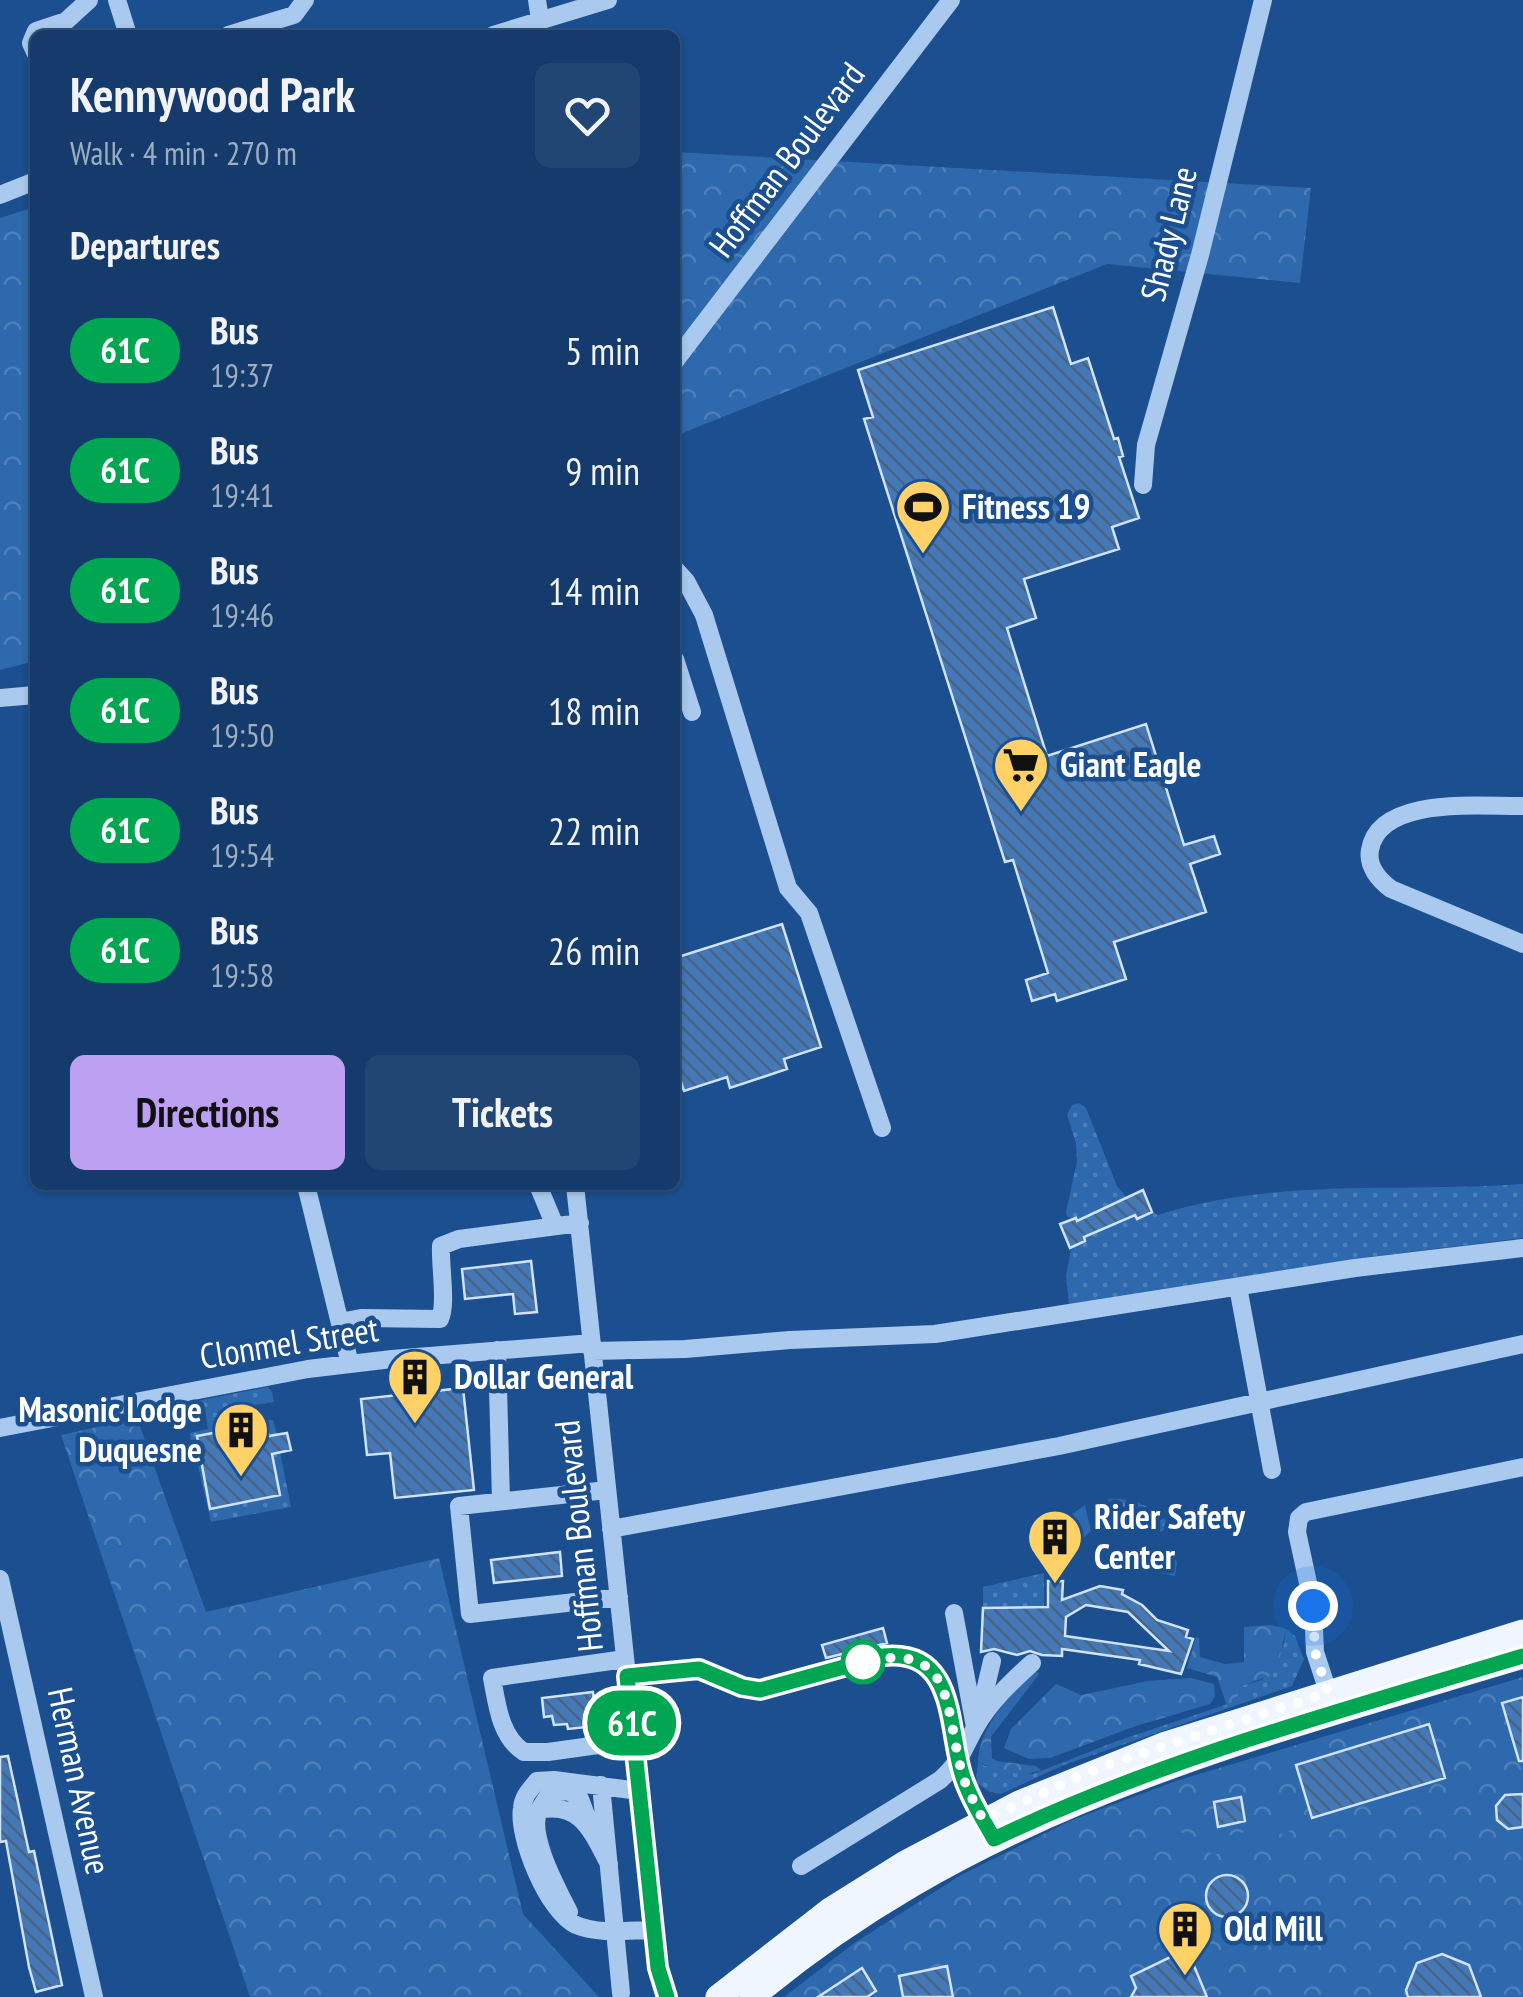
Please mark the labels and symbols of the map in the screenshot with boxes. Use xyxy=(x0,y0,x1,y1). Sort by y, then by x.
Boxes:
street label: Hoffman Boulevard xyxy=(698,53,874,266)
street label: Shady Lane xyxy=(1129,162,1207,306)
sports icon: Fitness 19 xyxy=(893,477,953,556)
place label: Fitness 19 xyxy=(962,483,1091,529)
supermarket icon: Giant Eagle xyxy=(991,735,1051,814)
place label: Giant Eagle xyxy=(1060,741,1201,787)
street label: Clonmel Street xyxy=(196,1305,382,1379)
building icon: Dollar General xyxy=(385,1347,445,1426)
place label: Dollar General xyxy=(454,1353,634,1399)
place label: Masonic Lodge Duquesne xyxy=(19,1386,202,1472)
building icon: Masonic Lodge Duquesne xyxy=(211,1400,271,1479)
street label: Hoffman Boulevard xyxy=(543,1418,613,1654)
place label: Rider Safety Center xyxy=(1094,1493,1246,1579)
building icon: Rider Safety Center xyxy=(1025,1507,1085,1586)
your location xyxy=(1288,1581,1338,1631)
unlabelled marker xyxy=(842,1641,884,1683)
street label: Herman Avenue xyxy=(38,1683,122,1878)
line badge: 61C xyxy=(574,1690,690,1756)
building icon: Old Mill xyxy=(1155,1899,1215,1978)
place label: Old Mill xyxy=(1224,1905,1323,1951)

